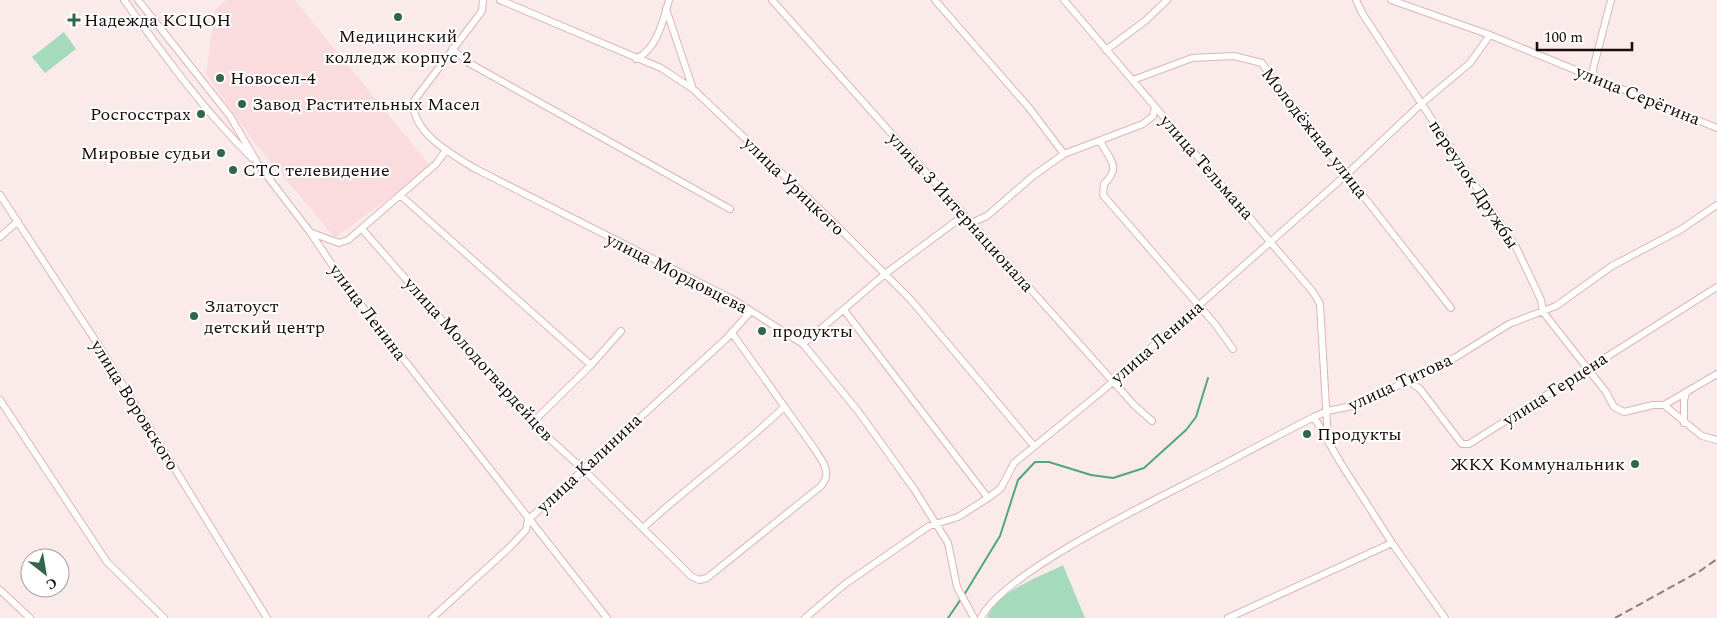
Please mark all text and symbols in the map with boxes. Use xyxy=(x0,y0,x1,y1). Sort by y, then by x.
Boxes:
place label: Надежда КСЦОН xyxy=(84,7,231,34)
marker: Медицинский колледж корпус 2 xyxy=(392,11,404,23)
marker: Надежда КСЦОН xyxy=(68,14,80,26)
scale bar xyxy=(1537,20,1632,52)
place label: Медицинский колледж корпус 2 xyxy=(325,23,471,71)
text: 100 m xyxy=(1544,26,1583,49)
street label: улица Серёгина xyxy=(1571,58,1704,133)
street label: Молодёжная улица xyxy=(1255,62,1375,205)
place label: Новосел-4 xyxy=(230,65,316,92)
marker: Новосел-4 xyxy=(214,72,226,84)
place label: Завод Растительных Масел xyxy=(252,91,480,118)
marker: Завод Растительных Масел xyxy=(236,98,248,110)
place label: Росгосстрах xyxy=(90,101,191,128)
marker: Росгосстрах xyxy=(195,108,207,120)
street label: улица Тельмана xyxy=(1152,108,1260,226)
street label: переулок Дружбы xyxy=(1422,114,1526,254)
street label: улица 3 Интернационала xyxy=(880,125,1040,299)
street label: улица Урицкого xyxy=(736,130,851,242)
place label: Мировые судьи xyxy=(81,140,211,167)
marker: Мировые судьи xyxy=(215,147,227,159)
place label: СТС телевидение xyxy=(243,157,390,184)
marker: СТС телевидение xyxy=(227,164,239,176)
street label: улица Мордовцева xyxy=(600,225,753,321)
street label: улица Ленина xyxy=(321,257,413,367)
street label: улица Молодогвардейцев xyxy=(397,270,560,448)
place label: Златоуст детский центр xyxy=(204,293,325,341)
street label: улица Ленина xyxy=(1104,294,1210,391)
marker: Златоуст детский центр xyxy=(188,310,200,322)
place label: продукты xyxy=(772,318,853,345)
marker: продукты xyxy=(756,325,768,337)
street label: улица Воровского xyxy=(83,334,186,476)
street label: улица Герцена xyxy=(1497,345,1613,434)
street label: улица Титова xyxy=(1343,346,1457,419)
street label: улица Калинина xyxy=(530,407,648,520)
place label: Продукты xyxy=(1317,421,1402,448)
marker: Продукты xyxy=(1301,428,1313,440)
place label: ЖКХ Коммунальник xyxy=(1450,451,1625,478)
marker: ЖКХ Коммунальник xyxy=(1629,458,1641,470)
north arrow xyxy=(20,548,70,598)
text: С xyxy=(42,572,61,595)

